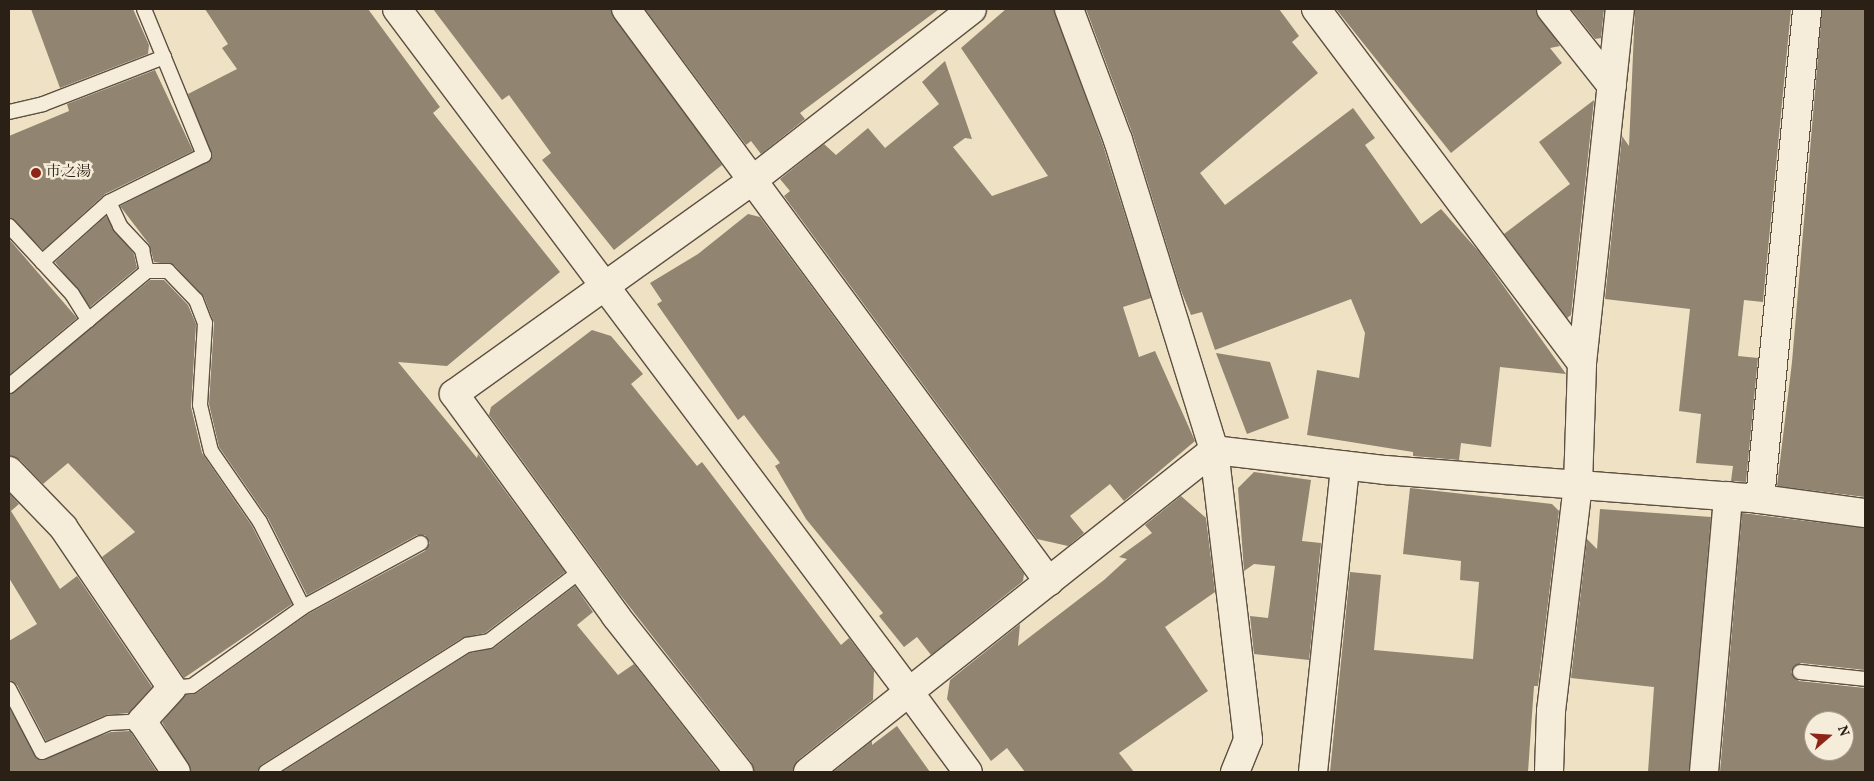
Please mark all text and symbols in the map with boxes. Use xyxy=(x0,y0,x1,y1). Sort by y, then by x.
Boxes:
place label: 市之湯 xyxy=(46,164,91,182)
marker: 市之湯 xyxy=(30,167,42,179)
north arrow xyxy=(1804,711,1854,761)
text: N xyxy=(1832,723,1853,739)

